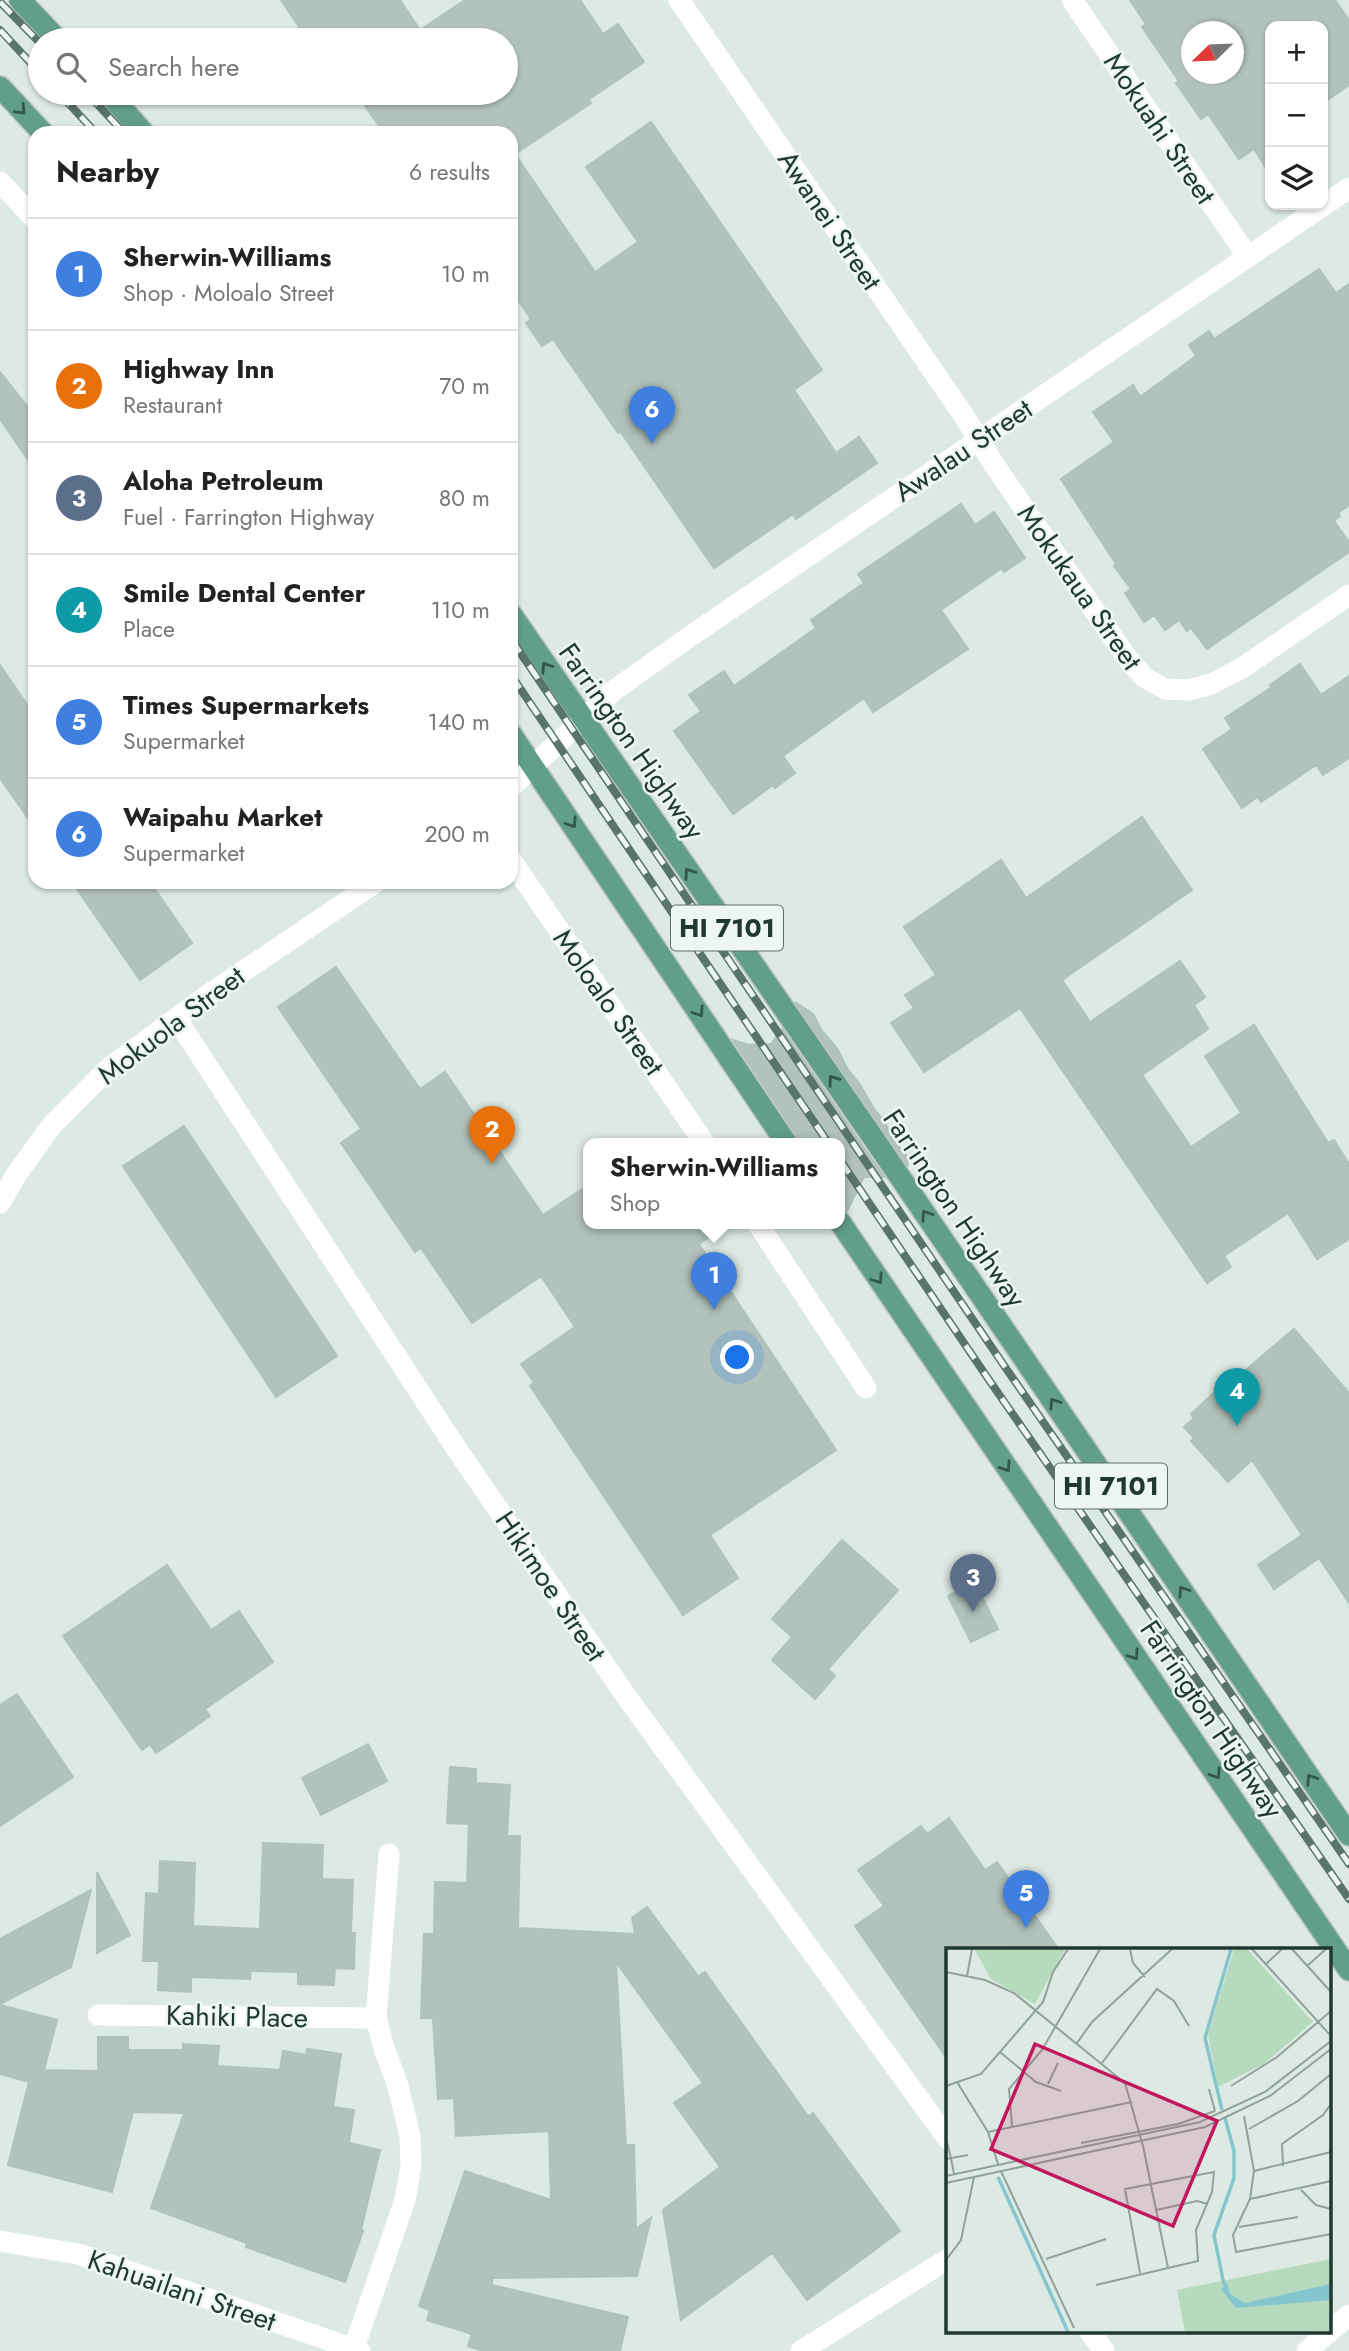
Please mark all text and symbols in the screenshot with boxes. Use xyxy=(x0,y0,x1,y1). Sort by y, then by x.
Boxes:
north arrow xyxy=(1181,21,1244,84)
map controls xyxy=(1265,21,1328,210)
button: + xyxy=(1265,21,1328,84)
search box xyxy=(28,28,518,105)
street label: Mokuahi Street xyxy=(1094,44,1226,213)
icon: search xyxy=(52,48,90,86)
text: Search here xyxy=(108,48,240,86)
button: − xyxy=(1265,84,1328,147)
one-way arrow xyxy=(13,102,26,115)
street label: Awanei Street xyxy=(768,142,892,299)
button: layers xyxy=(1265,147,1328,210)
text: Nearby xyxy=(56,150,159,193)
text: 6 results xyxy=(409,155,490,189)
text: Sherwin-Williams xyxy=(123,238,331,276)
text: 1 xyxy=(73,257,85,291)
text: 10 m xyxy=(441,257,490,291)
text: Shop · Moloalo Street xyxy=(123,276,334,310)
text: Highway Inn xyxy=(123,350,274,388)
text: 2 xyxy=(71,369,87,403)
text: 70 m xyxy=(439,369,490,403)
pin: 6 xyxy=(629,386,675,444)
text: Restaurant xyxy=(123,388,222,422)
street label: Awalau Street xyxy=(886,389,1041,512)
text: Aloha Petroleum xyxy=(123,462,324,500)
text: 3 xyxy=(72,481,86,515)
text: 80 m xyxy=(439,481,490,515)
street label: Mokukaua Street xyxy=(1007,496,1152,679)
text: Fuel · Farrington Highway xyxy=(123,500,374,534)
text: Smile Dental Center xyxy=(123,574,365,612)
text: 4 xyxy=(71,593,87,627)
text: 110 m xyxy=(431,593,490,627)
text: Place xyxy=(123,612,175,646)
street label: Farrington Highway xyxy=(548,635,715,848)
one-way arrow xyxy=(541,661,554,674)
text: Times Supermarkets xyxy=(123,686,369,724)
text: 5 xyxy=(72,705,86,739)
text: 140 m xyxy=(428,705,490,739)
text: Supermarket xyxy=(123,724,245,758)
text: Waipahu Market xyxy=(123,798,323,836)
one-way arrow xyxy=(564,815,576,828)
text: 6 xyxy=(71,817,87,851)
text: 200 m xyxy=(424,817,490,851)
text: Supermarket xyxy=(123,836,245,870)
one-way arrow xyxy=(685,868,697,881)
road number: HI 7101 xyxy=(671,906,783,951)
street label: Moloalo Street xyxy=(543,921,674,1084)
street label: Mokuola Street xyxy=(89,956,254,1094)
one-way arrow xyxy=(691,1004,703,1017)
one-way arrow xyxy=(829,1075,841,1088)
street label: Farrington Highway xyxy=(873,1101,1037,1316)
pin: 2 xyxy=(469,1106,515,1164)
popup xyxy=(583,1138,845,1229)
text: Sherwin-Williams xyxy=(610,1148,818,1186)
text: Shop xyxy=(610,1186,660,1220)
one-way arrow xyxy=(922,1210,934,1223)
pin: 1 xyxy=(691,1252,737,1310)
one-way arrow xyxy=(870,1271,882,1284)
your location xyxy=(720,1340,754,1374)
pin: 4 xyxy=(1214,1368,1260,1426)
one-way arrow xyxy=(1050,1398,1062,1411)
one-way arrow xyxy=(998,1459,1010,1472)
road number: HI 7101 xyxy=(1055,1464,1167,1508)
street label: Hikimoe Street xyxy=(485,1503,616,1670)
pin: 3 xyxy=(950,1554,996,1612)
one-way arrow xyxy=(1178,1586,1191,1599)
street label: Farrington Highway xyxy=(1130,1612,1294,1827)
one-way arrow xyxy=(1126,1647,1138,1660)
one-way arrow xyxy=(1208,1766,1221,1779)
one-way arrow xyxy=(1306,1774,1319,1787)
pin: 5 xyxy=(1003,1870,1049,1928)
inset map xyxy=(946,1948,1332,2334)
street label: Kahiki Place xyxy=(165,1995,309,2038)
street label: Kahuailani Street xyxy=(82,2239,282,2342)

